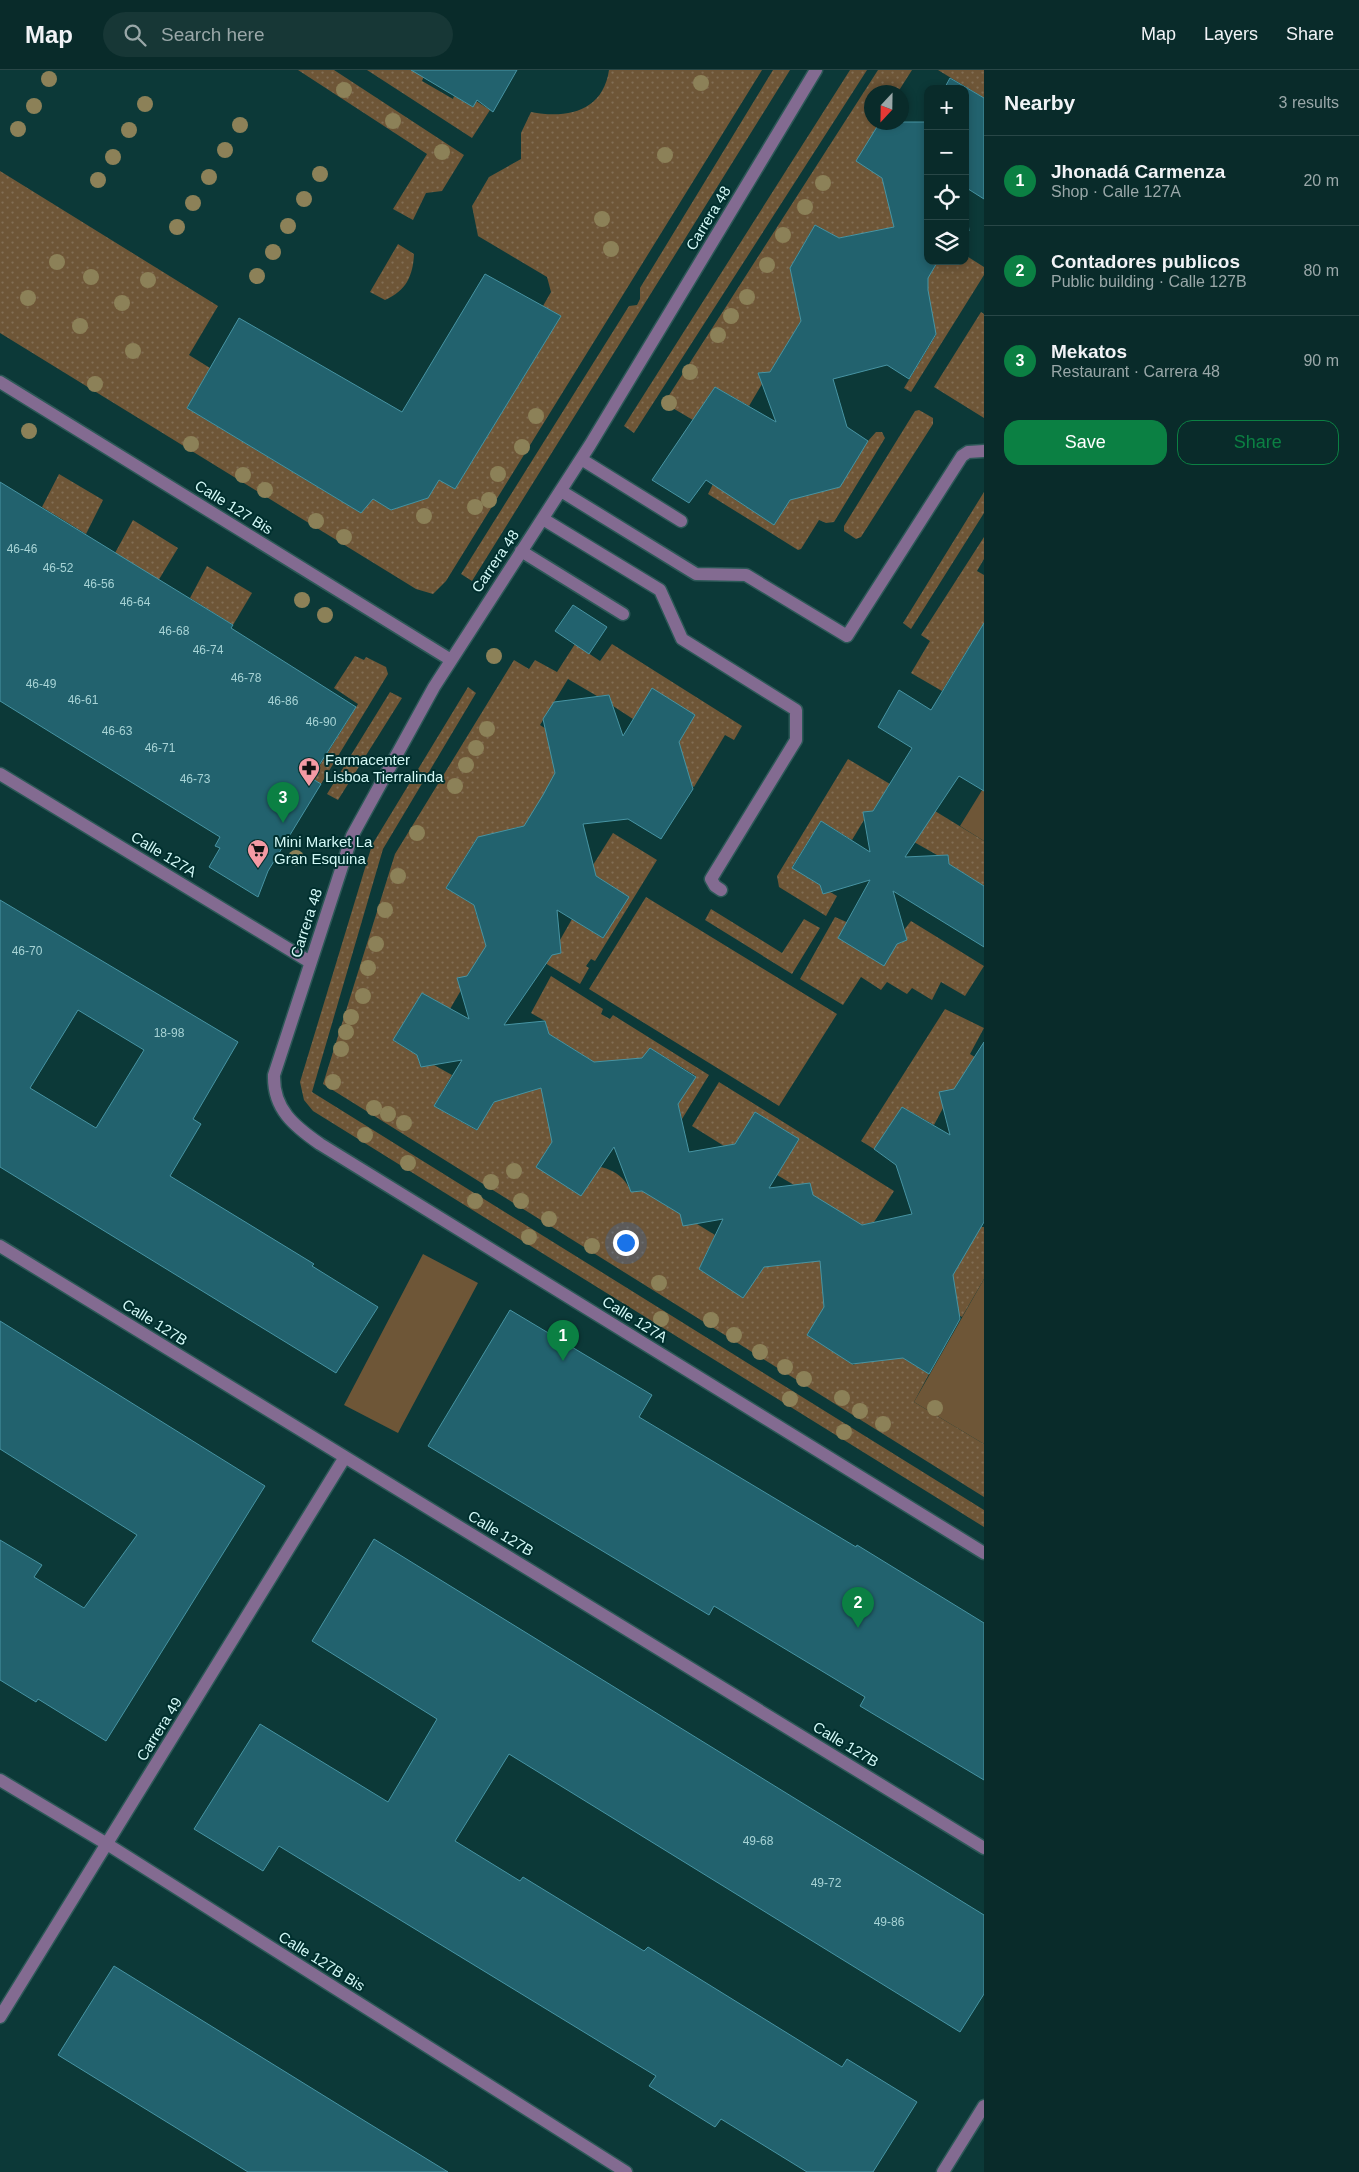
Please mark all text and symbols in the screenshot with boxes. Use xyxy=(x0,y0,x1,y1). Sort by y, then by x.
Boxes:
search box xyxy=(103,12,453,57)
text: Map xyxy=(25,21,73,48)
icon: search xyxy=(121,21,149,49)
text: Search here xyxy=(161,24,265,45)
text: Map xyxy=(1141,24,1176,44)
text: Layers xyxy=(1204,24,1258,44)
text: Share xyxy=(1286,24,1334,44)
north arrow xyxy=(864,85,909,130)
map controls xyxy=(924,85,969,265)
button: + xyxy=(924,85,969,130)
text: Nearby xyxy=(1004,91,1075,114)
text: 3 results xyxy=(1279,94,1339,111)
button: − xyxy=(924,130,969,175)
text: Jhonadá Carmenza xyxy=(1051,161,1225,182)
text: 1 xyxy=(1016,172,1024,189)
text: 20 m xyxy=(1303,172,1339,189)
button: locate xyxy=(924,175,969,220)
street label: Carrera 48 xyxy=(682,183,734,253)
text: Shop · Calle 127A xyxy=(1051,183,1181,200)
button: layers xyxy=(924,220,969,265)
text: Contadores publicos xyxy=(1051,251,1240,272)
text: 2 xyxy=(1016,262,1024,279)
text: 80 m xyxy=(1303,262,1339,279)
text: Public building · Calle 127B xyxy=(1051,273,1247,290)
text: Mekatos xyxy=(1051,341,1127,362)
text: 3 xyxy=(1016,352,1024,369)
text: 90 m xyxy=(1303,352,1339,369)
text: Restaurant · Carrera 48 xyxy=(1051,363,1220,380)
button: Save xyxy=(1004,420,1167,465)
button: Share xyxy=(1177,420,1339,465)
street label: Calle 127 Bis xyxy=(192,476,276,538)
street label: Carrera 48 xyxy=(468,527,522,595)
house number: 46-46 xyxy=(7,542,38,556)
house number: 46-52 xyxy=(43,561,74,575)
house number: 46-56 xyxy=(84,577,115,591)
house number: 46-64 xyxy=(120,595,151,609)
house number: 46-68 xyxy=(159,624,190,638)
house number: 46-74 xyxy=(193,643,224,657)
house number: 46-78 xyxy=(231,671,262,685)
house number: 46-49 xyxy=(26,677,57,691)
house number: 46-61 xyxy=(68,693,99,707)
house number: 46-86 xyxy=(268,694,299,708)
house number: 46-90 xyxy=(306,715,337,729)
house number: 46-63 xyxy=(102,724,133,738)
house number: 46-71 xyxy=(145,741,176,755)
place label: Farmacenter Lisboa Tierralinda xyxy=(325,751,444,785)
pharmacy icon: Farmacenter Lisboa Tierralinda xyxy=(297,756,321,787)
house number: 46-73 xyxy=(180,772,211,786)
pin: 3 xyxy=(267,782,299,823)
street label: Calle 127A xyxy=(128,828,200,880)
place label: Mini Market La Gran Esquina xyxy=(274,833,373,867)
supermarket icon: Mini Market La Gran Esquina xyxy=(246,838,270,869)
street label: Carrera 48 xyxy=(287,886,325,960)
house number: 46-70 xyxy=(12,944,43,958)
house number: 18-98 xyxy=(154,1026,185,1040)
your location xyxy=(613,1230,639,1256)
street label: Calle 127A xyxy=(599,1292,671,1346)
street label: Calle 127B xyxy=(119,1295,191,1349)
pin: 1 xyxy=(547,1320,579,1361)
street label: Calle 127B xyxy=(465,1507,537,1559)
pin: 2 xyxy=(842,1587,874,1628)
street label: Carrera 49 xyxy=(133,1694,185,1764)
street label: Calle 127B xyxy=(810,1718,882,1770)
house number: 49-68 xyxy=(743,1834,774,1848)
house number: 49-72 xyxy=(811,1876,842,1890)
house number: 49-86 xyxy=(874,1915,905,1929)
street label: Calle 127B Bis xyxy=(276,1928,368,1994)

